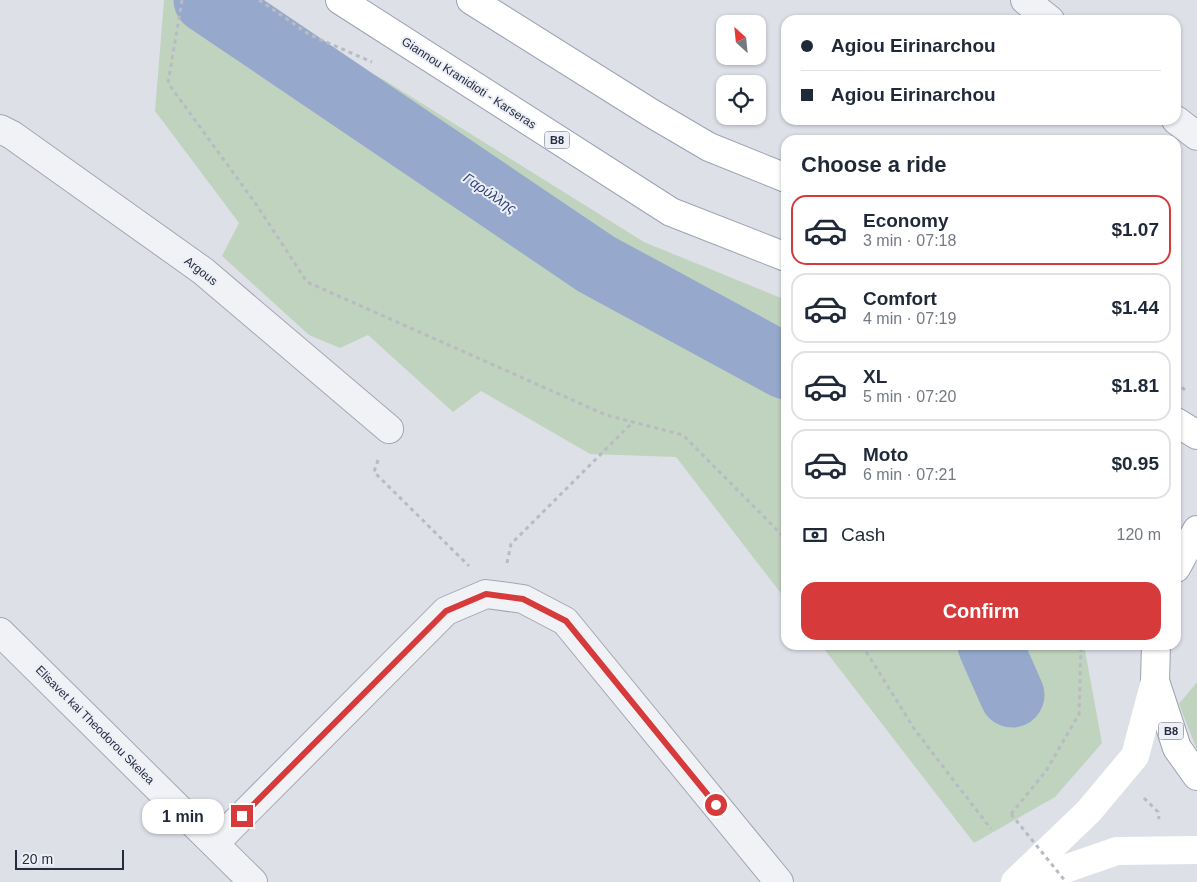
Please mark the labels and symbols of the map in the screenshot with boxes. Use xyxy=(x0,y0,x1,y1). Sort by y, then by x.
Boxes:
north arrow xyxy=(716,15,766,65)
street label: Giannou Kranidioti - Karseras xyxy=(399,34,539,132)
road number: B8 xyxy=(544,132,570,148)
water label: Γαρύλλης xyxy=(461,170,520,217)
street label: Argous xyxy=(182,254,220,288)
street label: Elisavet kai Theodorou Skelea xyxy=(33,663,157,787)
road number: B8 xyxy=(1158,722,1184,739)
route start xyxy=(705,794,727,816)
callout: 1 min xyxy=(142,798,224,834)
route end xyxy=(231,805,253,827)
scale bar xyxy=(15,847,124,870)

